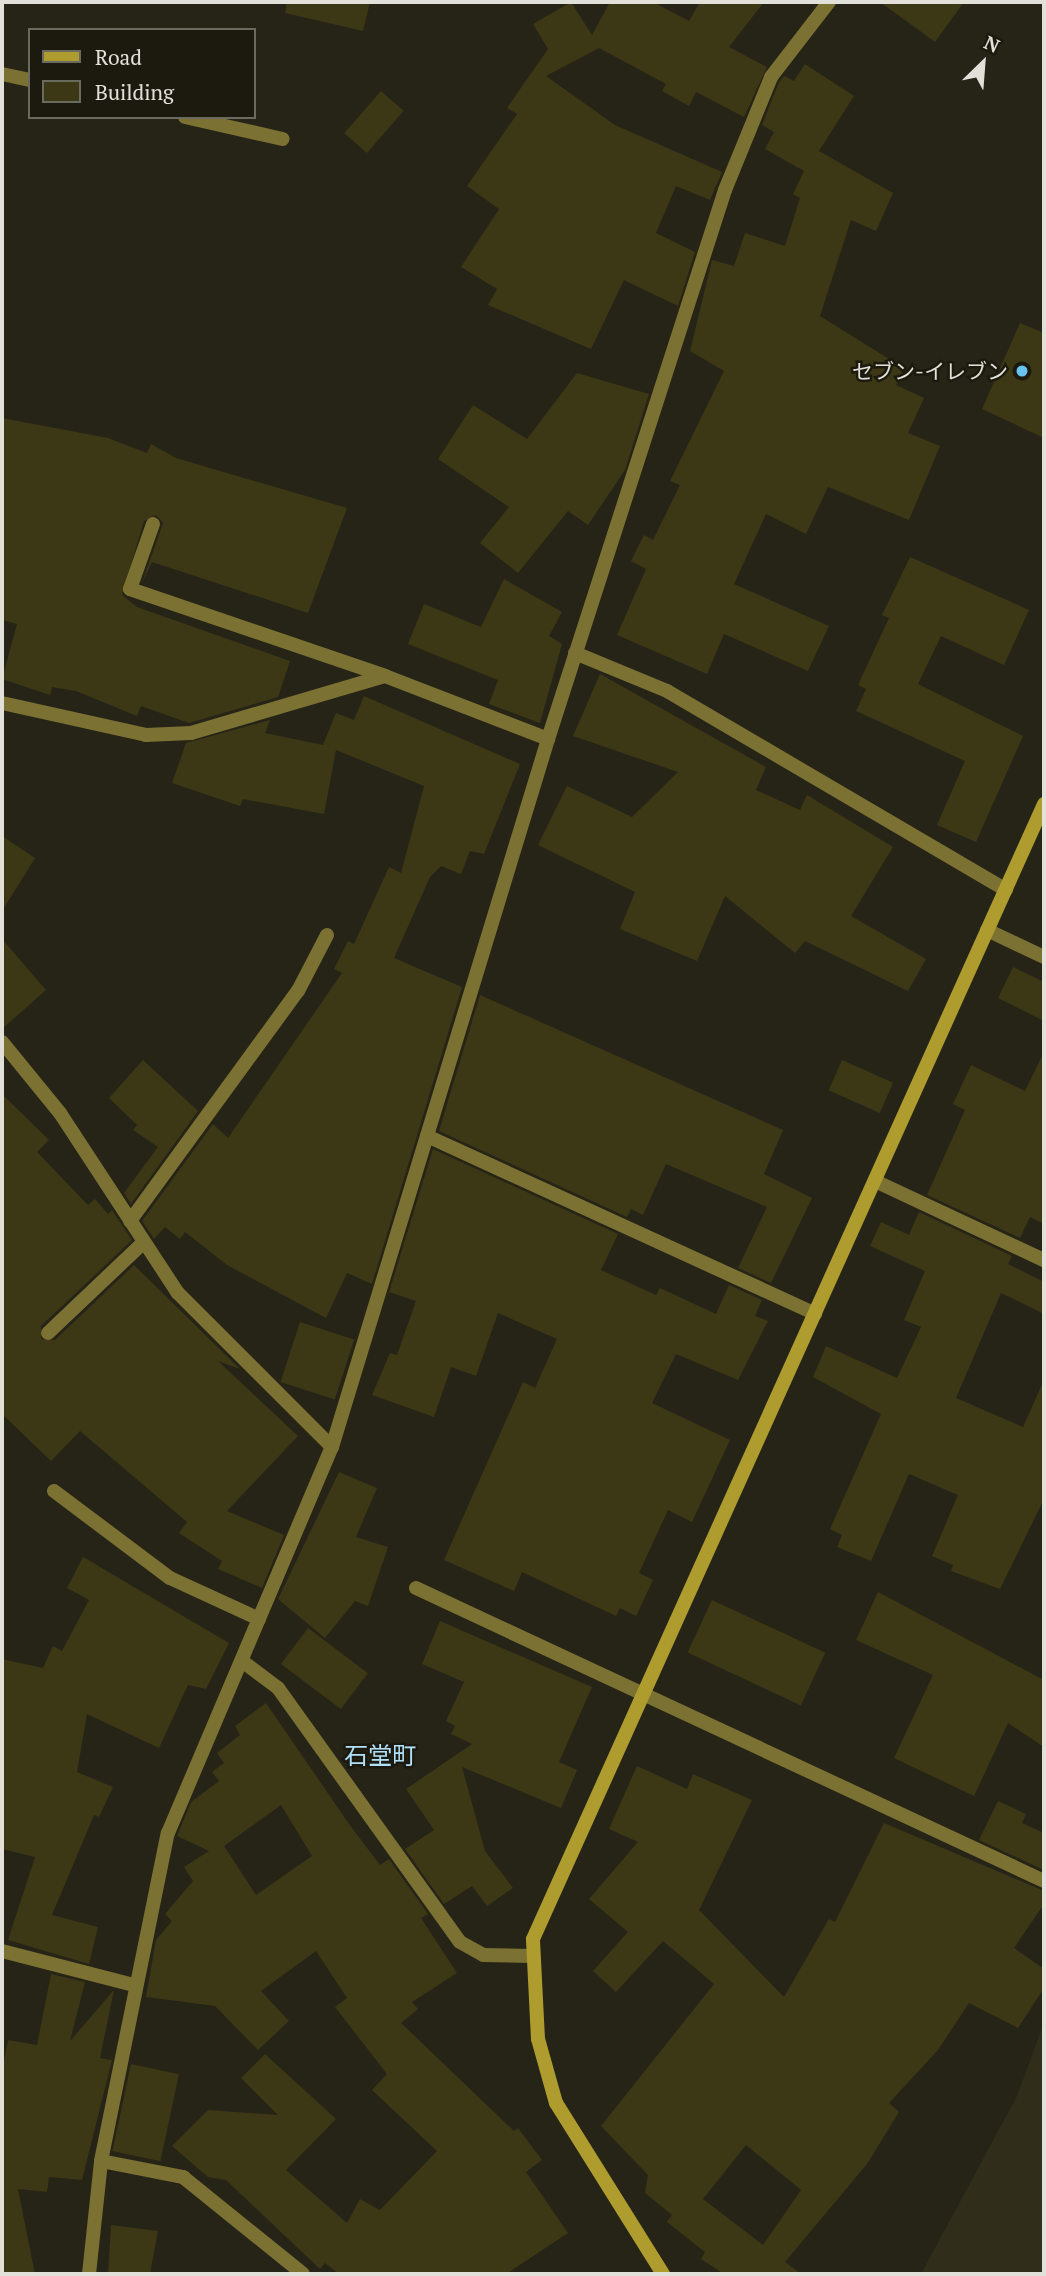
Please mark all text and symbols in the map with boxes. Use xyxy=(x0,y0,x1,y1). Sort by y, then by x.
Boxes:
legend xyxy=(28,28,256,119)
north arrow xyxy=(948,28,1018,98)
text: N xyxy=(980,29,1004,58)
text: Road xyxy=(95,43,142,71)
text: Building xyxy=(95,78,174,106)
place label: セブン-イレブン xyxy=(852,358,1008,384)
marker: セブン-イレブン xyxy=(1014,363,1030,379)
district label: 石堂町 xyxy=(344,1742,416,1770)

